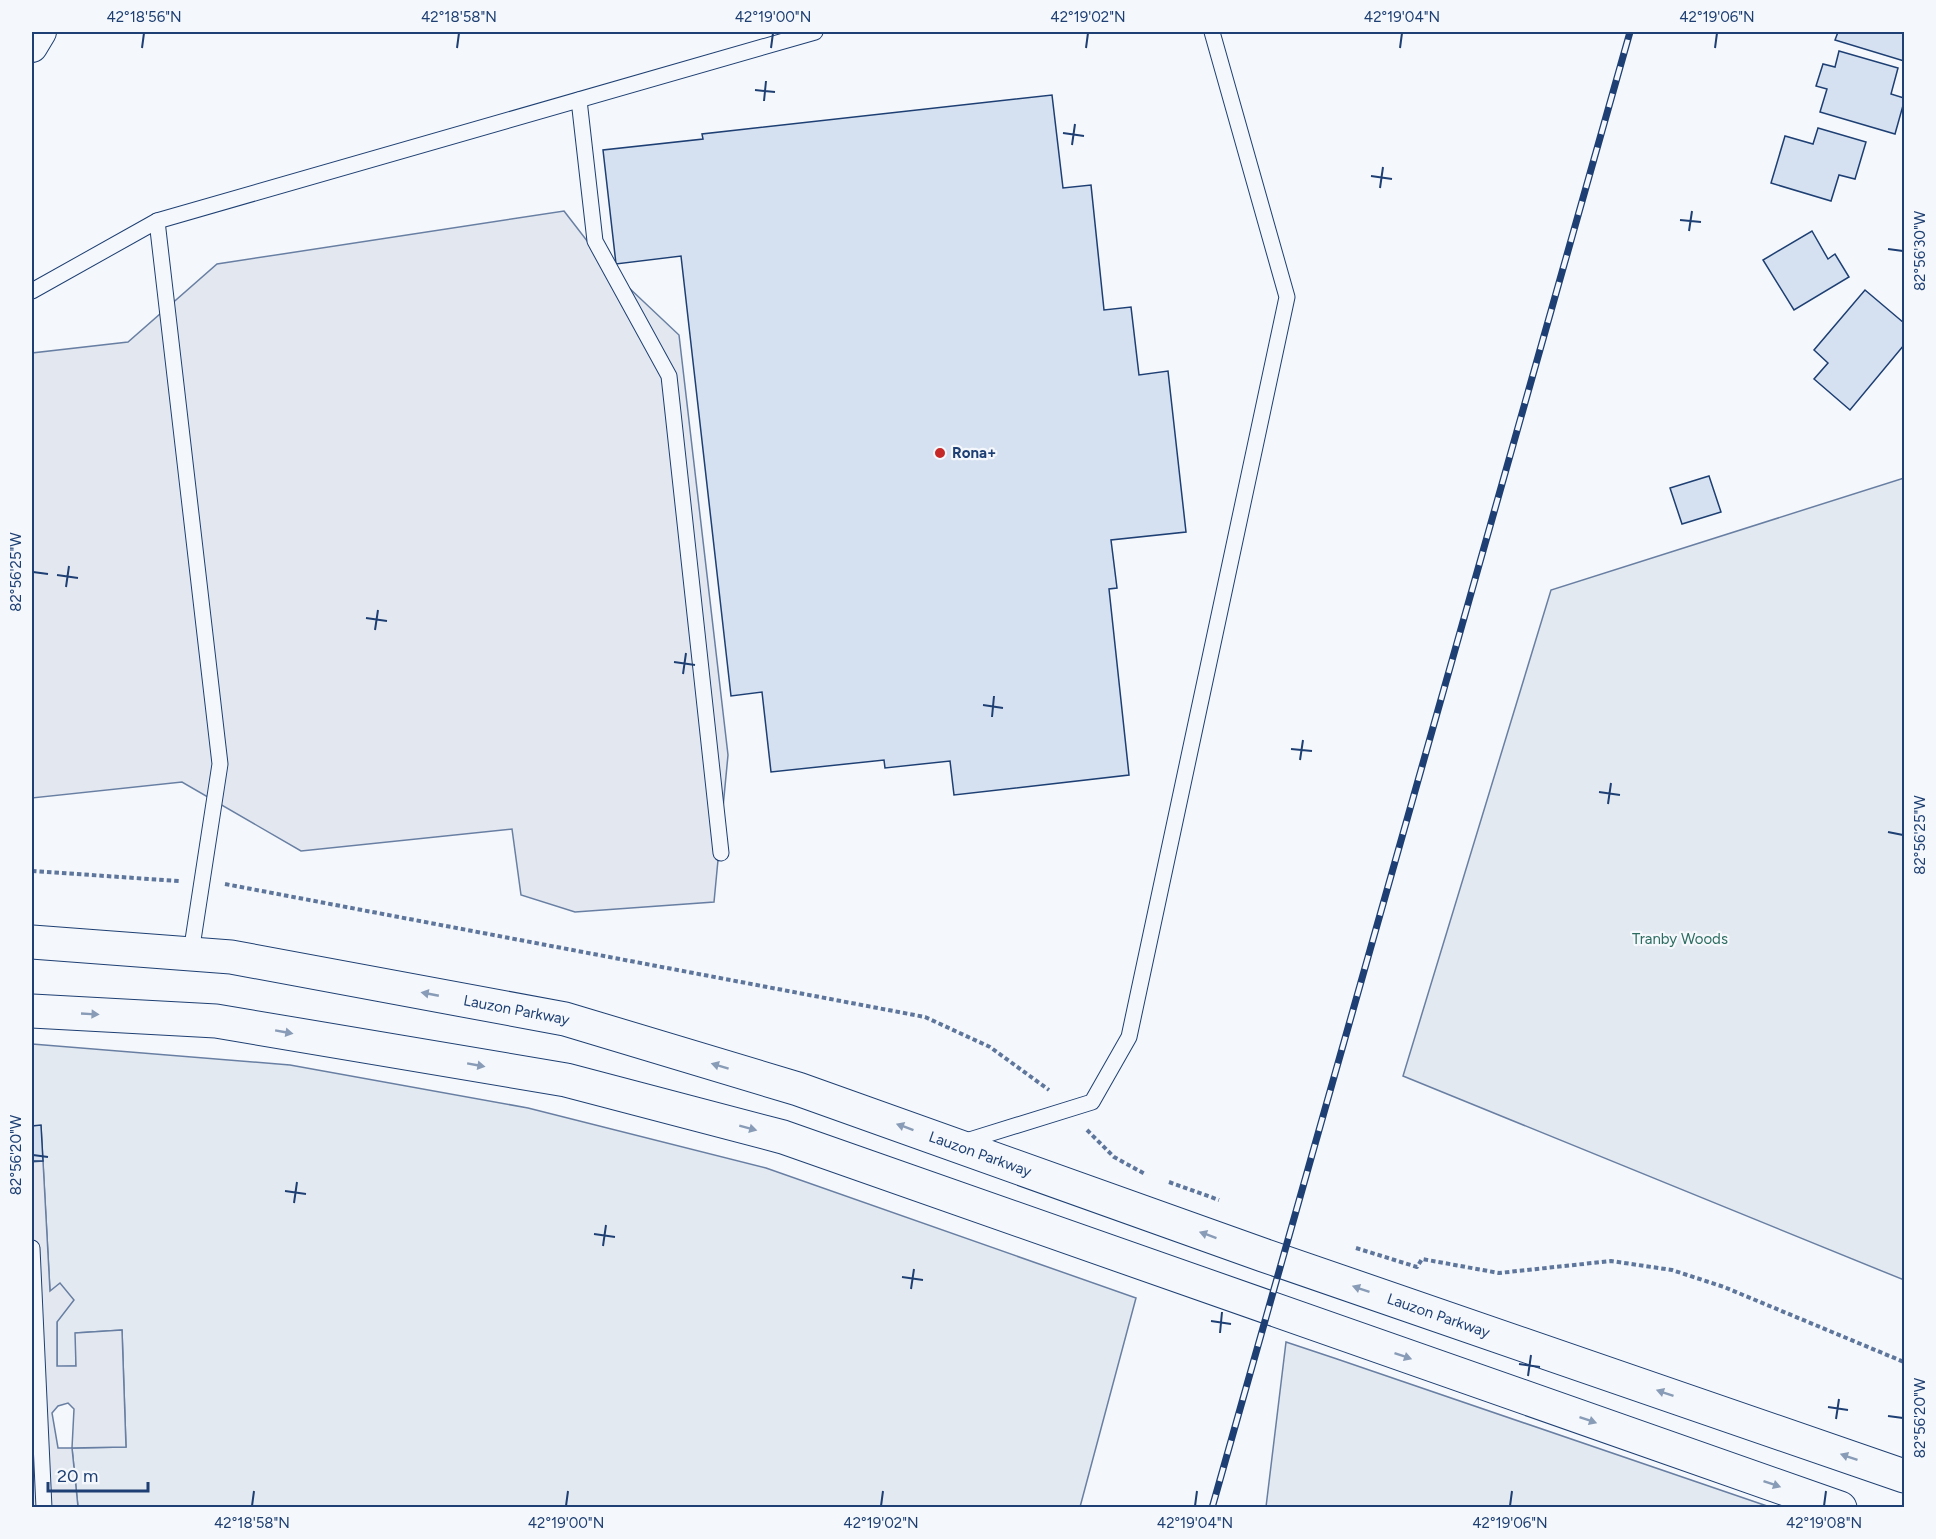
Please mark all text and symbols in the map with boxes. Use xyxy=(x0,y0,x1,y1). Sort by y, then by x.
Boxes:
text: 42°18'56"N xyxy=(106,8,182,26)
text: 42°18'58"N xyxy=(421,8,497,26)
text: 42°19'00"N xyxy=(735,8,811,26)
text: 42°19'02"N xyxy=(1050,8,1126,26)
text: 42°19'04"N xyxy=(1364,8,1440,26)
text: 42°19'06"N xyxy=(1679,8,1755,26)
text: 82°56'30"W xyxy=(1911,210,1929,291)
place label: Rona+ xyxy=(952,444,996,462)
marker: Rona+ xyxy=(933,446,947,460)
text: 82°56'25"W xyxy=(7,532,25,612)
text: 82°56'25"W xyxy=(1911,795,1929,875)
park label: Tranby Woods xyxy=(1632,930,1728,948)
one-way arrow xyxy=(420,989,439,998)
street label: Lauzon Parkway xyxy=(462,991,572,1029)
one-way arrow xyxy=(80,1010,99,1019)
one-way arrow xyxy=(274,1028,293,1037)
one-way arrow xyxy=(467,1061,486,1070)
one-way arrow xyxy=(711,1061,729,1070)
text: 82°56'20"W xyxy=(7,1114,25,1195)
one-way arrow xyxy=(896,1122,914,1132)
one-way arrow xyxy=(738,1123,757,1133)
street label: Lauzon Parkway xyxy=(926,1127,1034,1181)
one-way arrow xyxy=(1199,1230,1217,1240)
one-way arrow xyxy=(1352,1283,1370,1293)
street label: Lauzon Parkway xyxy=(1385,1289,1492,1342)
one-way arrow xyxy=(1394,1351,1412,1361)
text: 82°56'20"W xyxy=(1911,1377,1929,1458)
one-way arrow xyxy=(1656,1388,1674,1398)
one-way arrow xyxy=(1579,1415,1597,1425)
one-way arrow xyxy=(1840,1451,1858,1461)
scale bar xyxy=(48,1455,148,1493)
text: 20 m xyxy=(57,1465,98,1487)
one-way arrow xyxy=(1763,1479,1781,1489)
text: 42°18'58"N xyxy=(214,1514,290,1532)
text: 42°19'00"N xyxy=(528,1514,604,1532)
text: 42°19'02"N xyxy=(843,1514,919,1532)
text: 42°19'04"N xyxy=(1157,1514,1233,1532)
text: 42°19'06"N xyxy=(1472,1514,1548,1532)
text: 42°19'08"N xyxy=(1786,1514,1862,1532)

